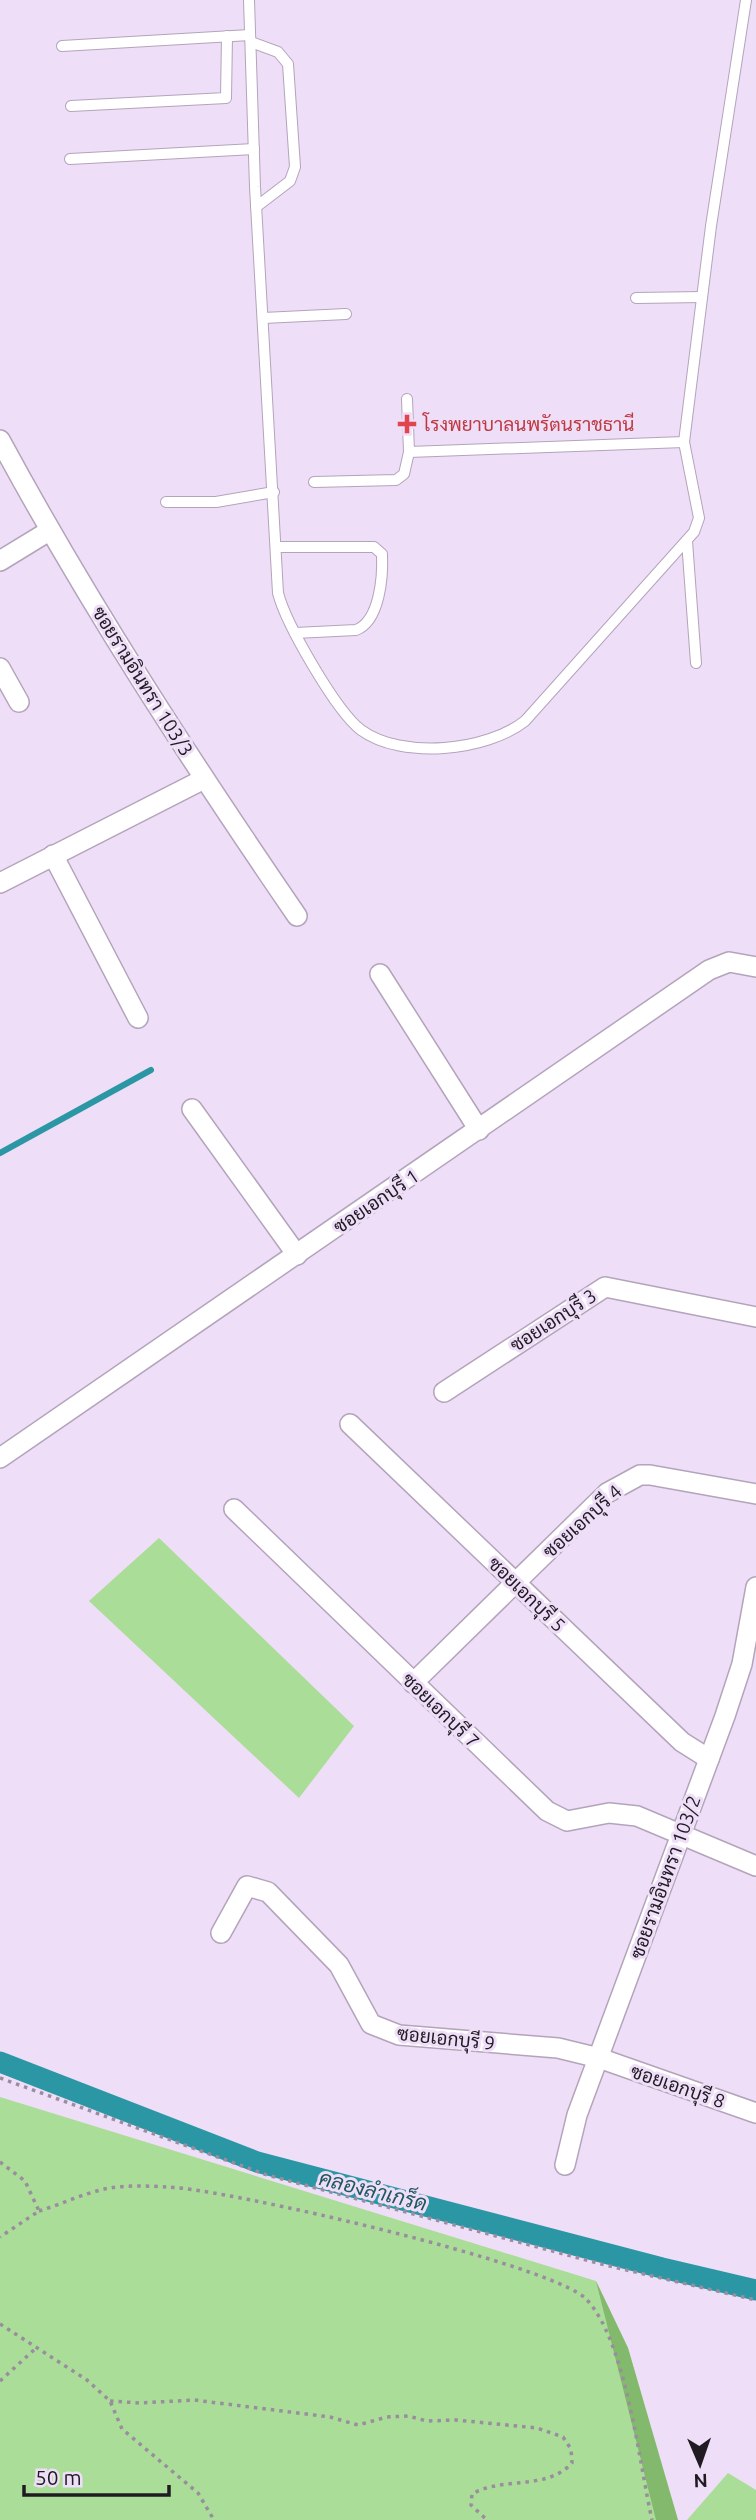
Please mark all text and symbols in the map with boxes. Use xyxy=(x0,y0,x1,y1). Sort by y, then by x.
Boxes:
place label: โรงพยาบาลนพรัตนราชธานี xyxy=(422,412,634,435)
marker: โรงพยาบาลนพรัตนราชธานี xyxy=(397,414,417,434)
street label: ซอยรามอินทรา 103/3 xyxy=(88,602,198,760)
street label: ซอยเอกบุรี 1 xyxy=(329,1164,424,1239)
street label: ซอยเอกบุรี 3 xyxy=(505,1283,601,1358)
street label: ซอยเอกบุรี 4 xyxy=(537,1479,627,1564)
street label: ซอยเอกบุรี 5 xyxy=(483,1551,571,1637)
street label: ซอยเอกบุรี 7 xyxy=(397,1667,485,1753)
street label: ซอยรามอินทรา 103/2 xyxy=(625,1792,705,1962)
street label: ซอยเอกบุรี 9 xyxy=(396,2021,496,2056)
street label: ซอยเอกบุรี 8 xyxy=(627,2059,728,2114)
water label: คลองลำเกร็ด xyxy=(317,2163,430,2215)
north arrow xyxy=(665,2429,735,2499)
scale bar xyxy=(24,2454,170,2498)
text: 50 m xyxy=(35,2465,82,2489)
text: N xyxy=(693,2470,708,2492)

